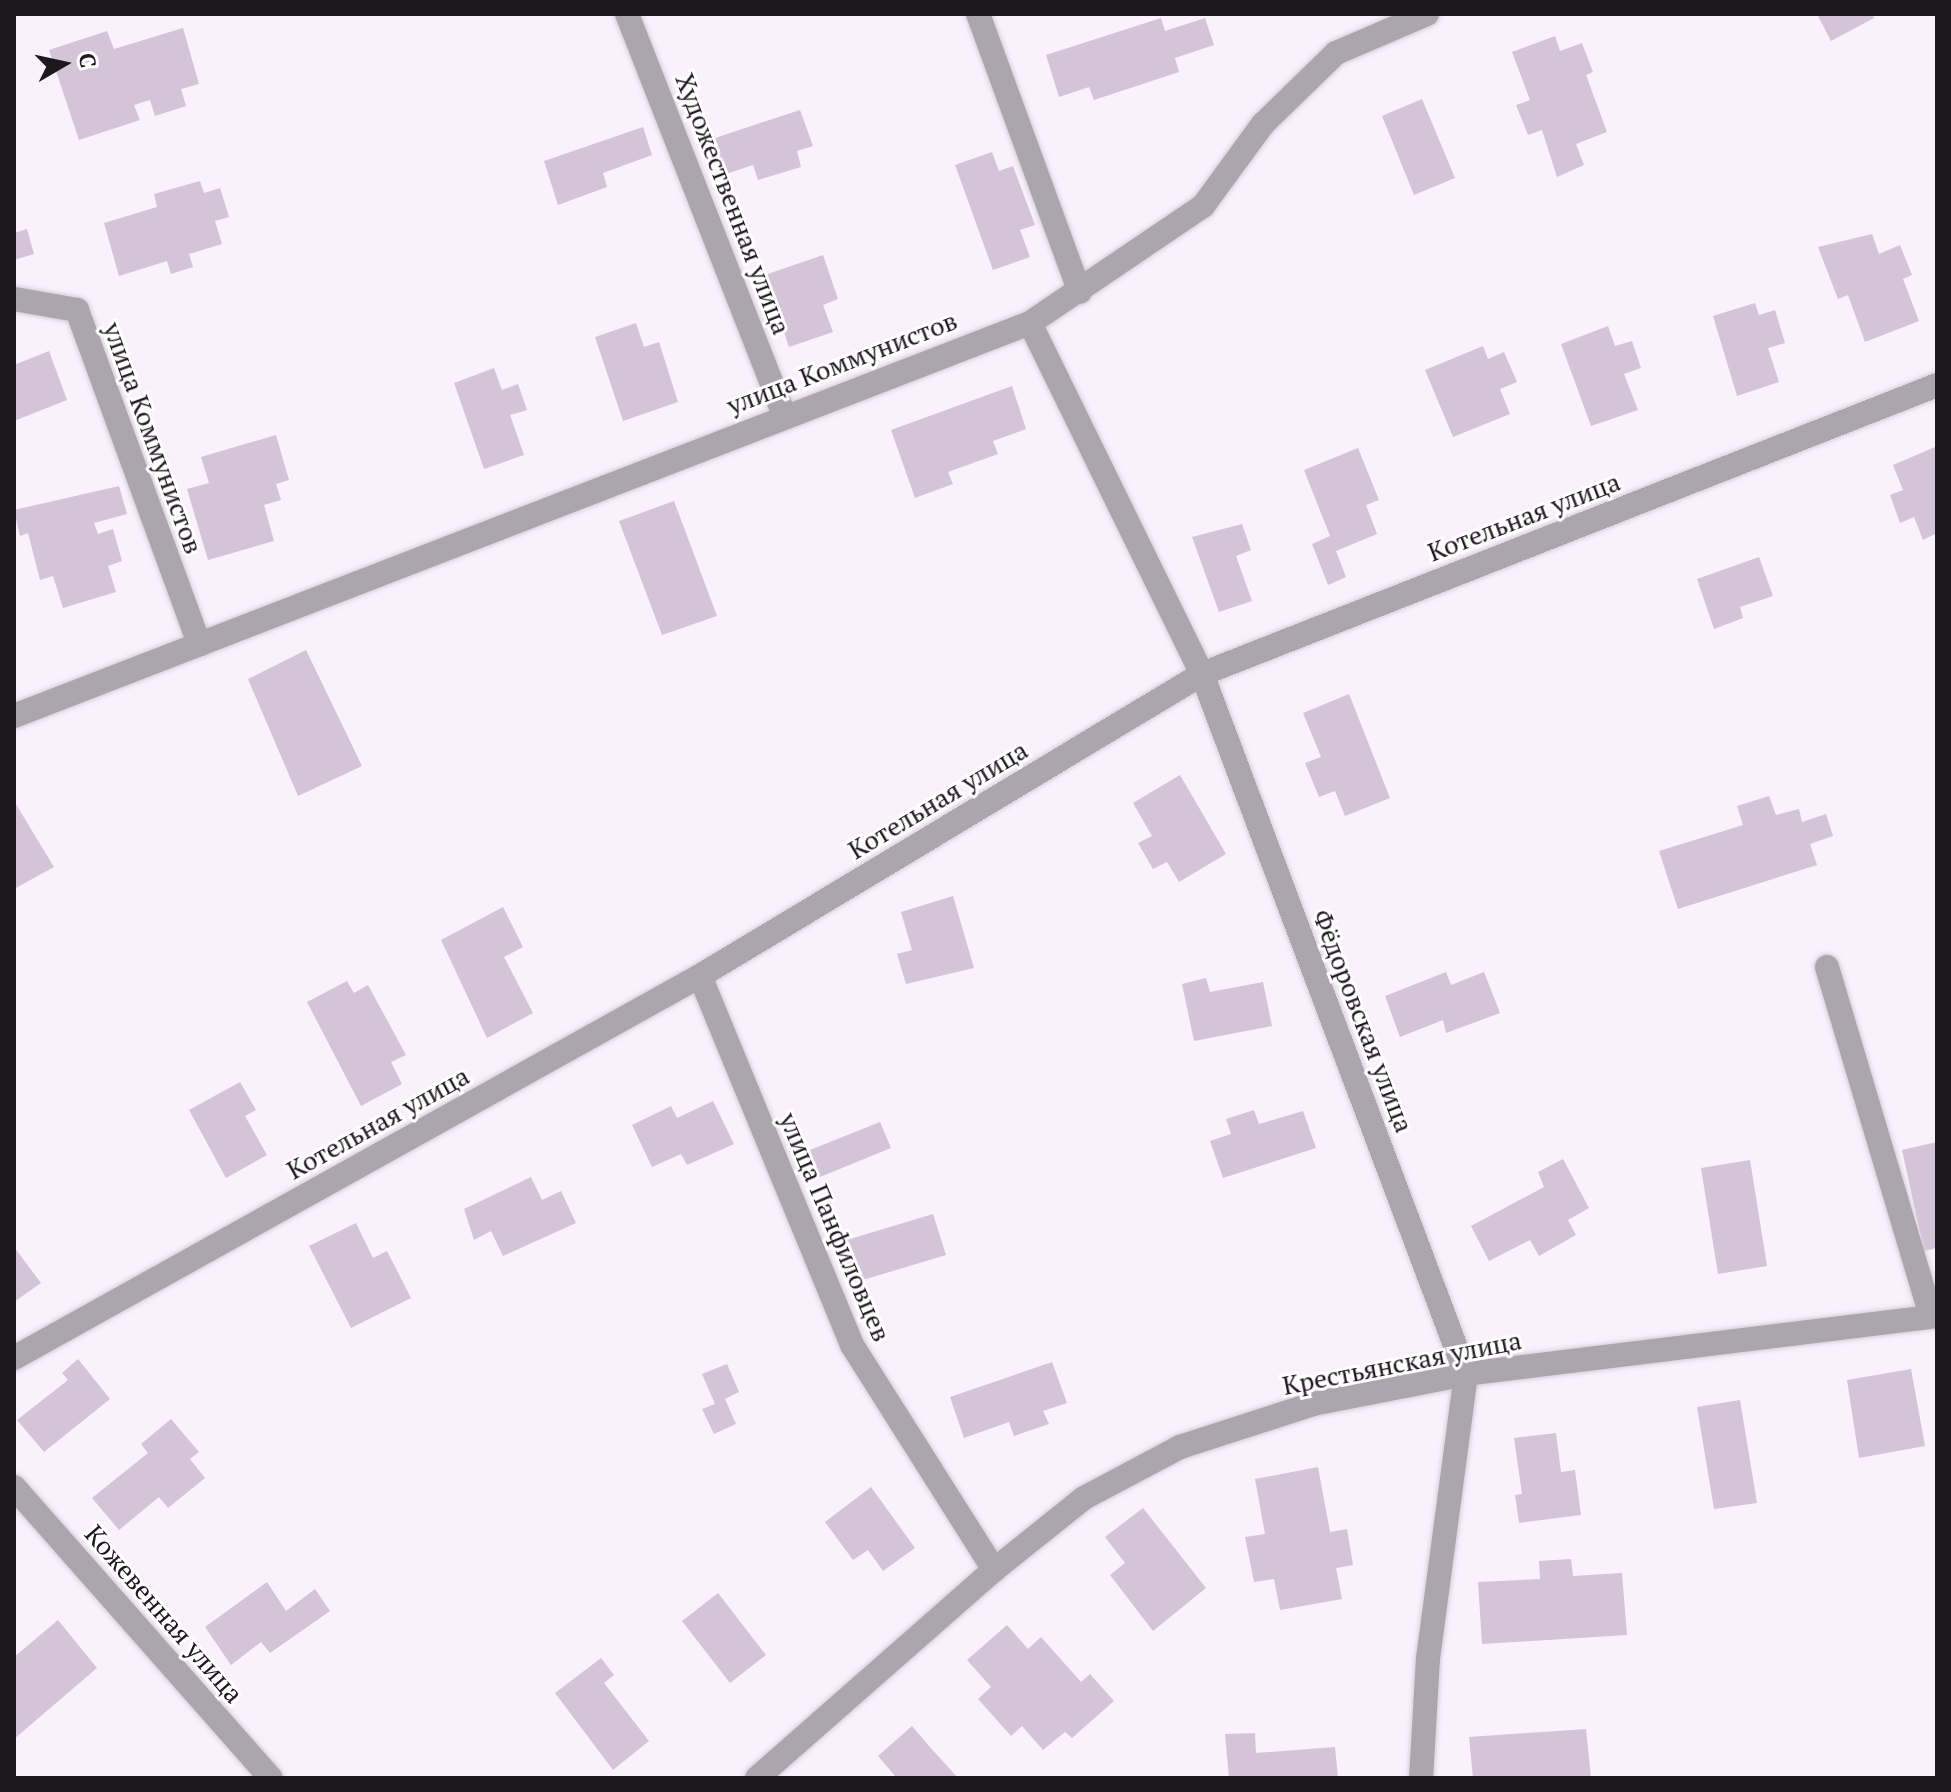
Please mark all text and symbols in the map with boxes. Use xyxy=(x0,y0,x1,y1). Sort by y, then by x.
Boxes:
north arrow xyxy=(24,24,104,104)
text: С xyxy=(73,51,104,70)
street label: Художественная улица xyxy=(669,69,797,339)
street label: улица Коммунистов xyxy=(723,305,961,421)
street label: улица Коммунистов xyxy=(97,318,209,558)
street label: Котельная улица xyxy=(1423,466,1625,568)
street label: Котельная улица xyxy=(843,734,1033,866)
street label: Фёдоровская улица xyxy=(1306,905,1420,1137)
street label: Котельная улица xyxy=(281,1060,475,1186)
street label: улица Панфиловцев xyxy=(773,1108,897,1346)
street label: Крестьянская улица xyxy=(1280,1325,1524,1401)
street label: Кожевенная улица xyxy=(78,1519,250,1709)

